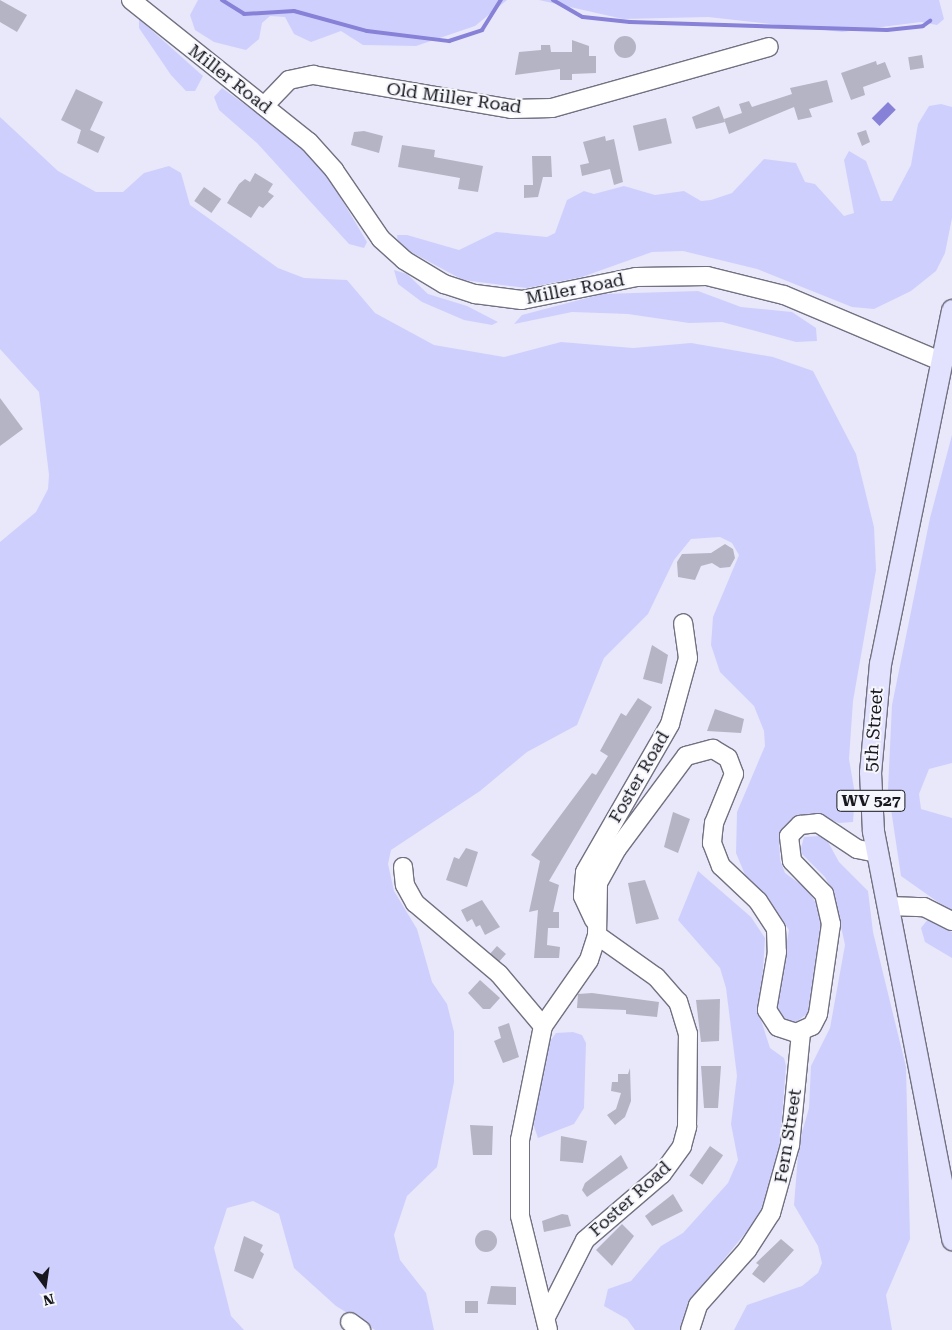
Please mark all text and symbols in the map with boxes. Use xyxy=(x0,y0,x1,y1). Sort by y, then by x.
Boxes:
street label: Miller Road xyxy=(184,40,276,118)
street label: Old Miller Road xyxy=(385,78,523,118)
street label: Miller Road xyxy=(524,269,626,309)
street label: 5th Street xyxy=(860,687,888,773)
street label: Foster Road xyxy=(604,727,674,827)
road number: WV 527 xyxy=(836,788,906,814)
street label: Fern Street xyxy=(770,1087,806,1185)
street label: Foster Road xyxy=(585,1157,675,1241)
north arrow xyxy=(20,1260,70,1310)
text: N xyxy=(41,1290,56,1309)

